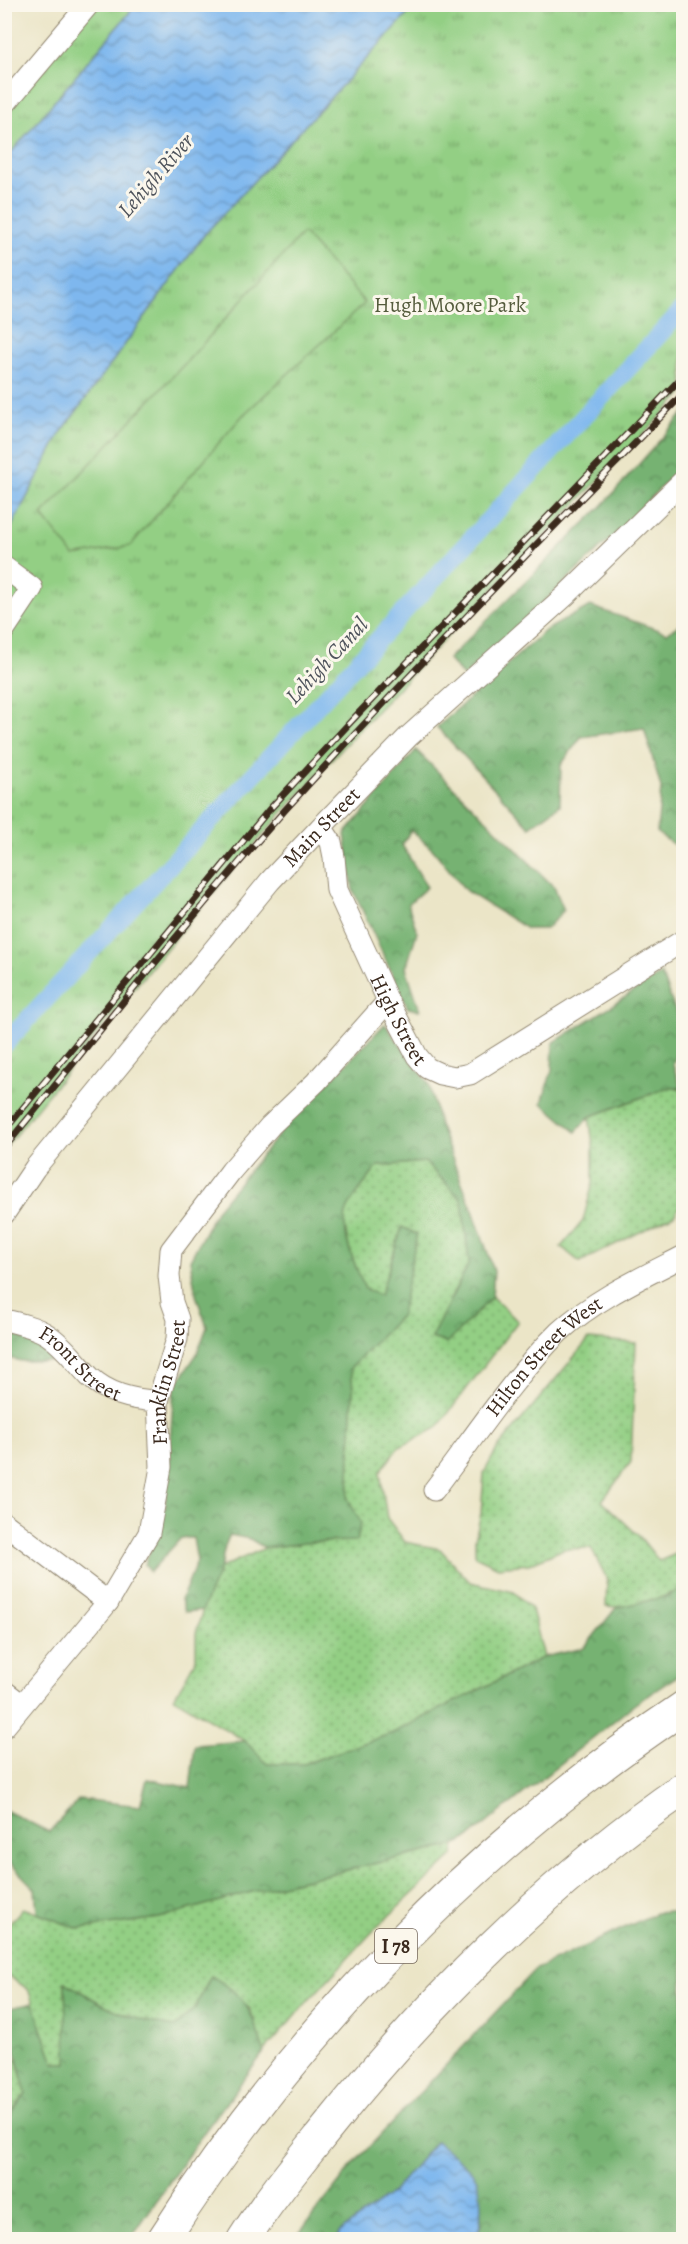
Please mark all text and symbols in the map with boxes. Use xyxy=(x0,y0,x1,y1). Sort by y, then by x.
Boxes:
water label: Lehigh River xyxy=(111,126,202,224)
park label: Hugh Moore Park xyxy=(374,291,527,319)
water label: Lehigh Canal xyxy=(279,610,375,711)
street label: Main Street xyxy=(276,781,366,873)
street label: High Street xyxy=(364,970,433,1072)
street label: Hilton Street West xyxy=(479,1289,608,1422)
street label: Front Street xyxy=(34,1319,125,1408)
street label: Franklin Street xyxy=(143,1319,192,1446)
road number: I 78 xyxy=(375,1929,417,1963)

